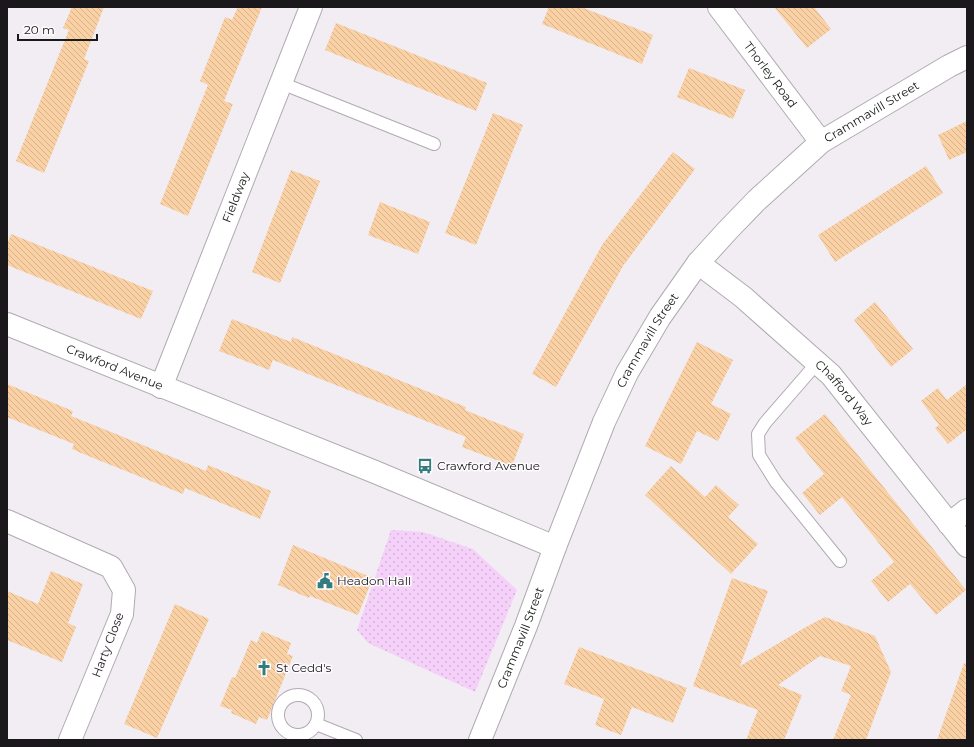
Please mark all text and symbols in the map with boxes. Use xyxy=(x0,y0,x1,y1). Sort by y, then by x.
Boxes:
scale bar xyxy=(18,16,97,42)
text: 20 m xyxy=(24,22,55,37)
street label: Thorley Road xyxy=(741,39,800,110)
street label: Crammavill Street xyxy=(821,77,922,146)
street label: Fieldway xyxy=(219,169,252,225)
street label: Crammavill Street xyxy=(613,290,682,390)
street label: Crawford Avenue xyxy=(64,341,165,393)
street label: Chafford Way xyxy=(812,357,877,429)
bus stop icon: Crawford Avenue xyxy=(416,457,434,475)
place label: Crawford Avenue xyxy=(437,458,540,473)
public building icon: Headon Hall xyxy=(316,572,334,590)
place label: Headon Hall xyxy=(337,573,411,588)
street label: Crammavill Street xyxy=(494,585,547,691)
street label: Harty Close xyxy=(88,610,127,679)
church icon: St Cedd's xyxy=(255,659,273,677)
place label: St Cedd's xyxy=(276,660,332,675)

